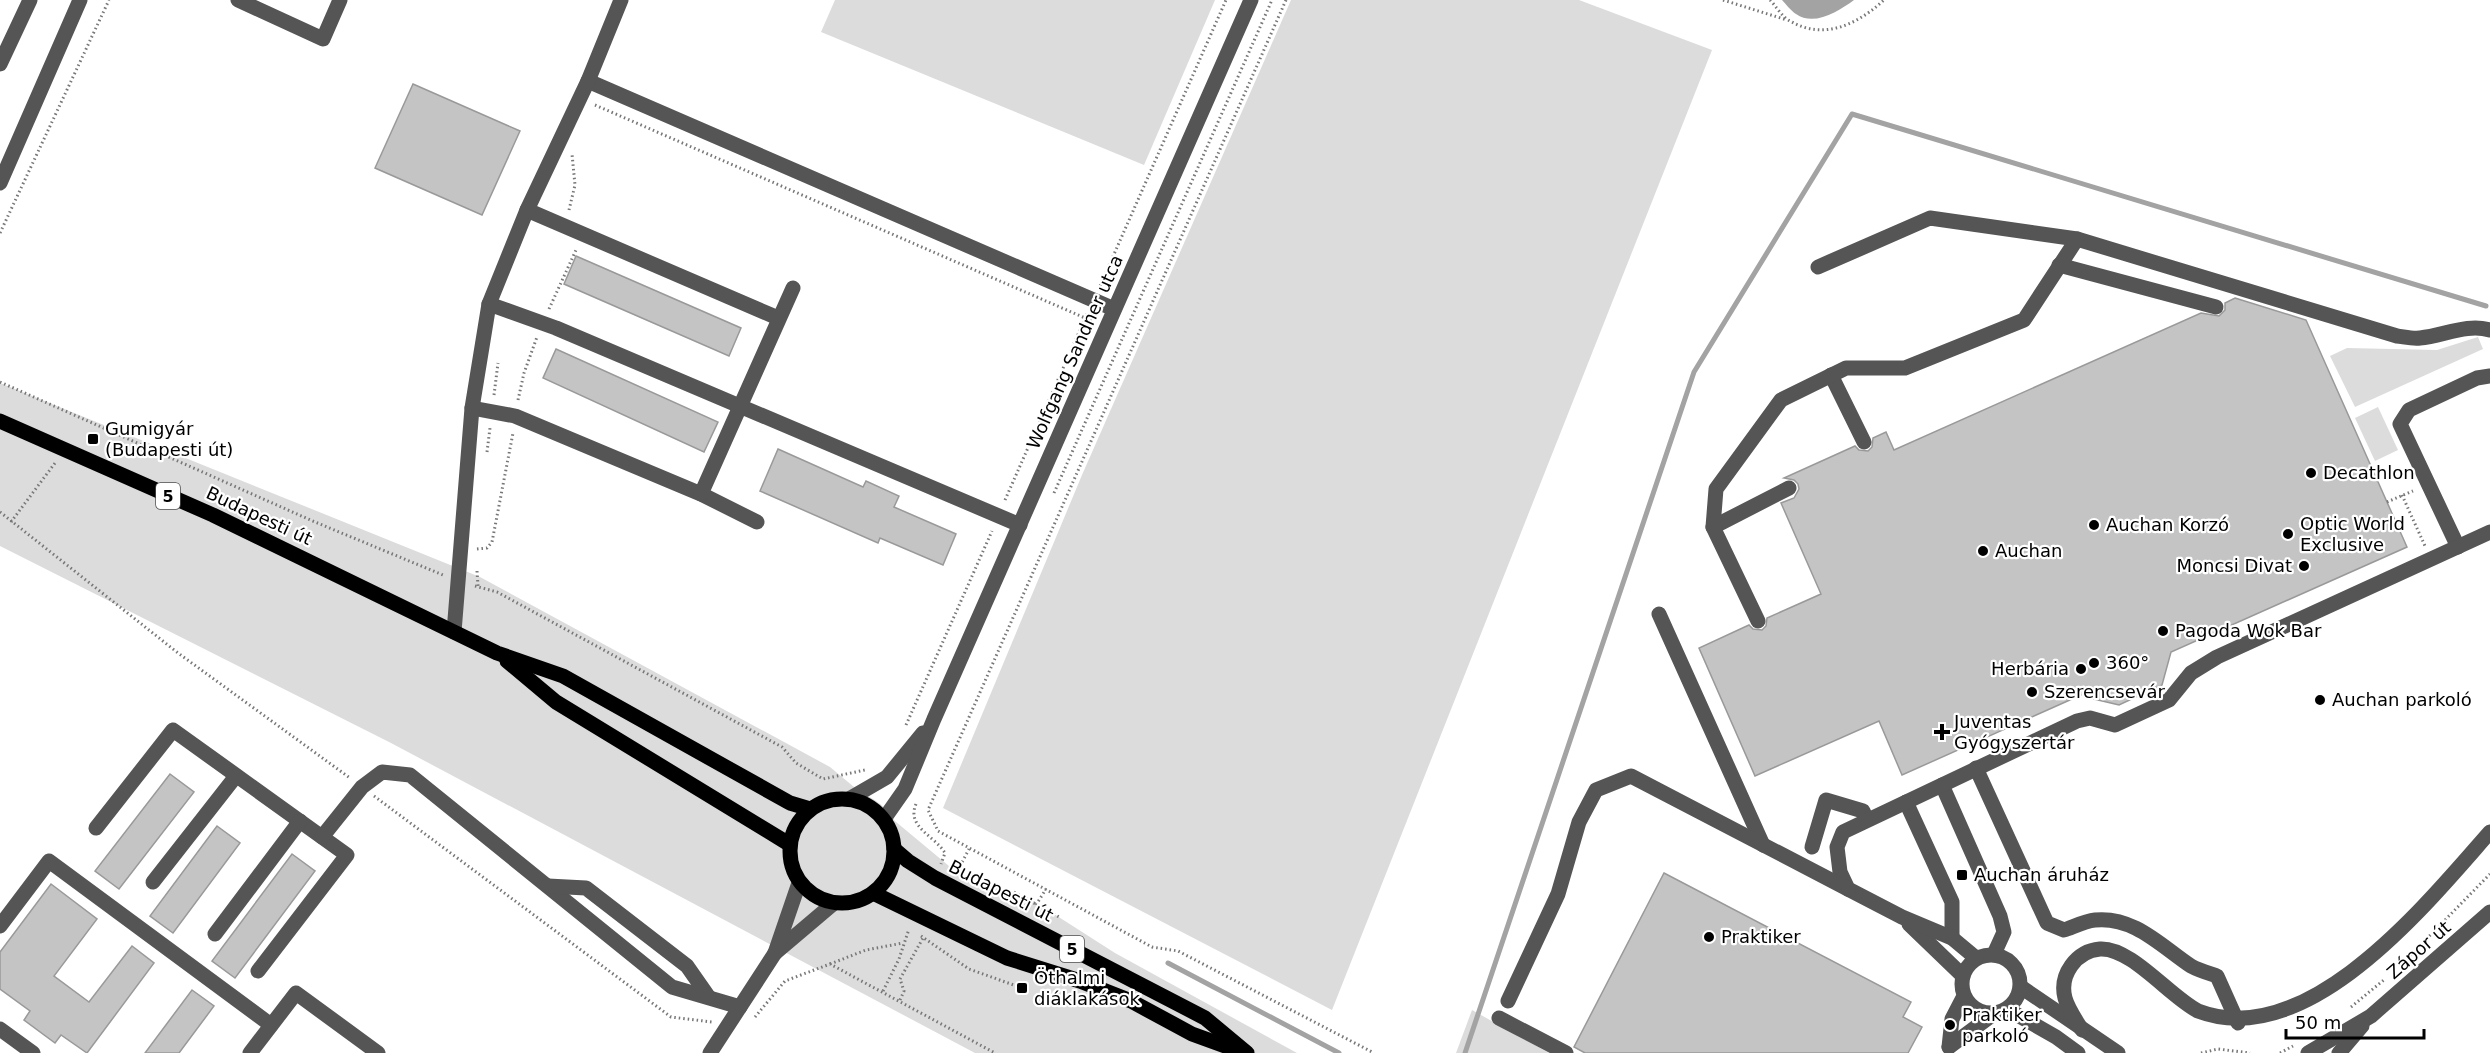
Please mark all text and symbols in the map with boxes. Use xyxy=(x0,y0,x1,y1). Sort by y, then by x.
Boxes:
street label: Wolfgang Sandner utca xyxy=(1022,251,1127,452)
place label: Gumigyár (Budapesti út) xyxy=(105,418,233,460)
marker: Gumigyár (Budapesti út) xyxy=(86,432,100,446)
place label: Decathlon xyxy=(2323,462,2415,483)
marker: Decathlon xyxy=(2304,466,2318,480)
street label: Budapesti út xyxy=(203,482,315,549)
road number: 5 xyxy=(156,483,180,509)
place label: Optic World Exclusive xyxy=(2300,513,2405,555)
place label: Auchan Korzó xyxy=(2106,514,2229,535)
marker: Auchan Korzó xyxy=(2087,518,2101,532)
marker: Optic World Exclusive xyxy=(2281,527,2295,541)
place label: Auchan xyxy=(1995,540,2062,561)
marker: Auchan xyxy=(1976,544,1990,558)
place label: Moncsi Divat xyxy=(2176,555,2292,576)
marker: Moncsi Divat xyxy=(2297,559,2311,573)
place label: Pagoda Wok Bar xyxy=(2175,620,2322,641)
marker: Pagoda Wok Bar xyxy=(2156,624,2170,638)
place label: 360° xyxy=(2106,652,2149,673)
marker: 360° xyxy=(2087,656,2101,670)
place label: Herbária xyxy=(1991,658,2069,679)
marker: Herbária xyxy=(2074,662,2088,676)
place label: Szerencsevár xyxy=(2044,681,2165,702)
marker: Szerencsevár xyxy=(2025,685,2039,699)
place label: Auchan parkoló xyxy=(2332,689,2472,710)
marker: Auchan parkoló xyxy=(2313,693,2327,707)
place label: Juventas Gyógyszertár xyxy=(1953,711,2075,753)
marker: Juventas Gyógyszertár xyxy=(1935,725,1949,739)
street label: Budapesti út xyxy=(946,855,1057,926)
place label: Auchan áruház xyxy=(1974,864,2109,885)
marker: Auchan áruház xyxy=(1955,868,1969,882)
street label: Zápor út xyxy=(2383,916,2455,983)
place label: Praktiker xyxy=(1721,926,1801,947)
marker: Praktiker xyxy=(1702,930,1716,944)
road number: 5 xyxy=(1060,936,1084,962)
place label: Öthalmi diáklakások xyxy=(1034,967,1140,1009)
marker: Öthalmi diáklakások xyxy=(1015,981,1029,995)
scale bar xyxy=(2286,1002,2424,1040)
place label: Praktiker parkoló xyxy=(1962,1004,2042,1046)
text: 50 m xyxy=(2295,1012,2341,1033)
marker: Praktiker parkoló xyxy=(1943,1018,1957,1032)

